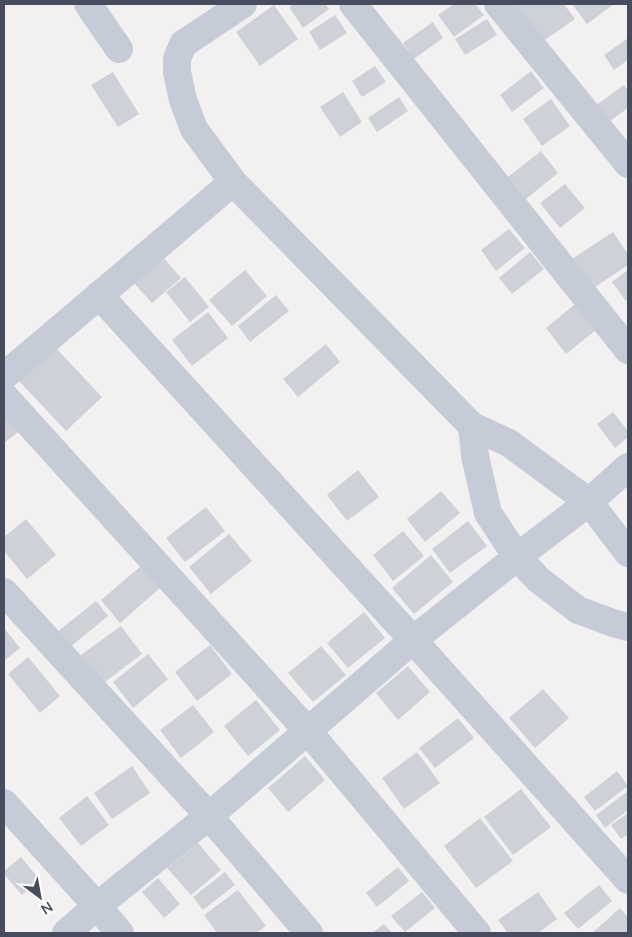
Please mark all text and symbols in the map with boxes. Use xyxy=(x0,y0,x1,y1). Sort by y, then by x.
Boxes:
north arrow xyxy=(15,872,65,922)
text: N xyxy=(38,898,56,919)

